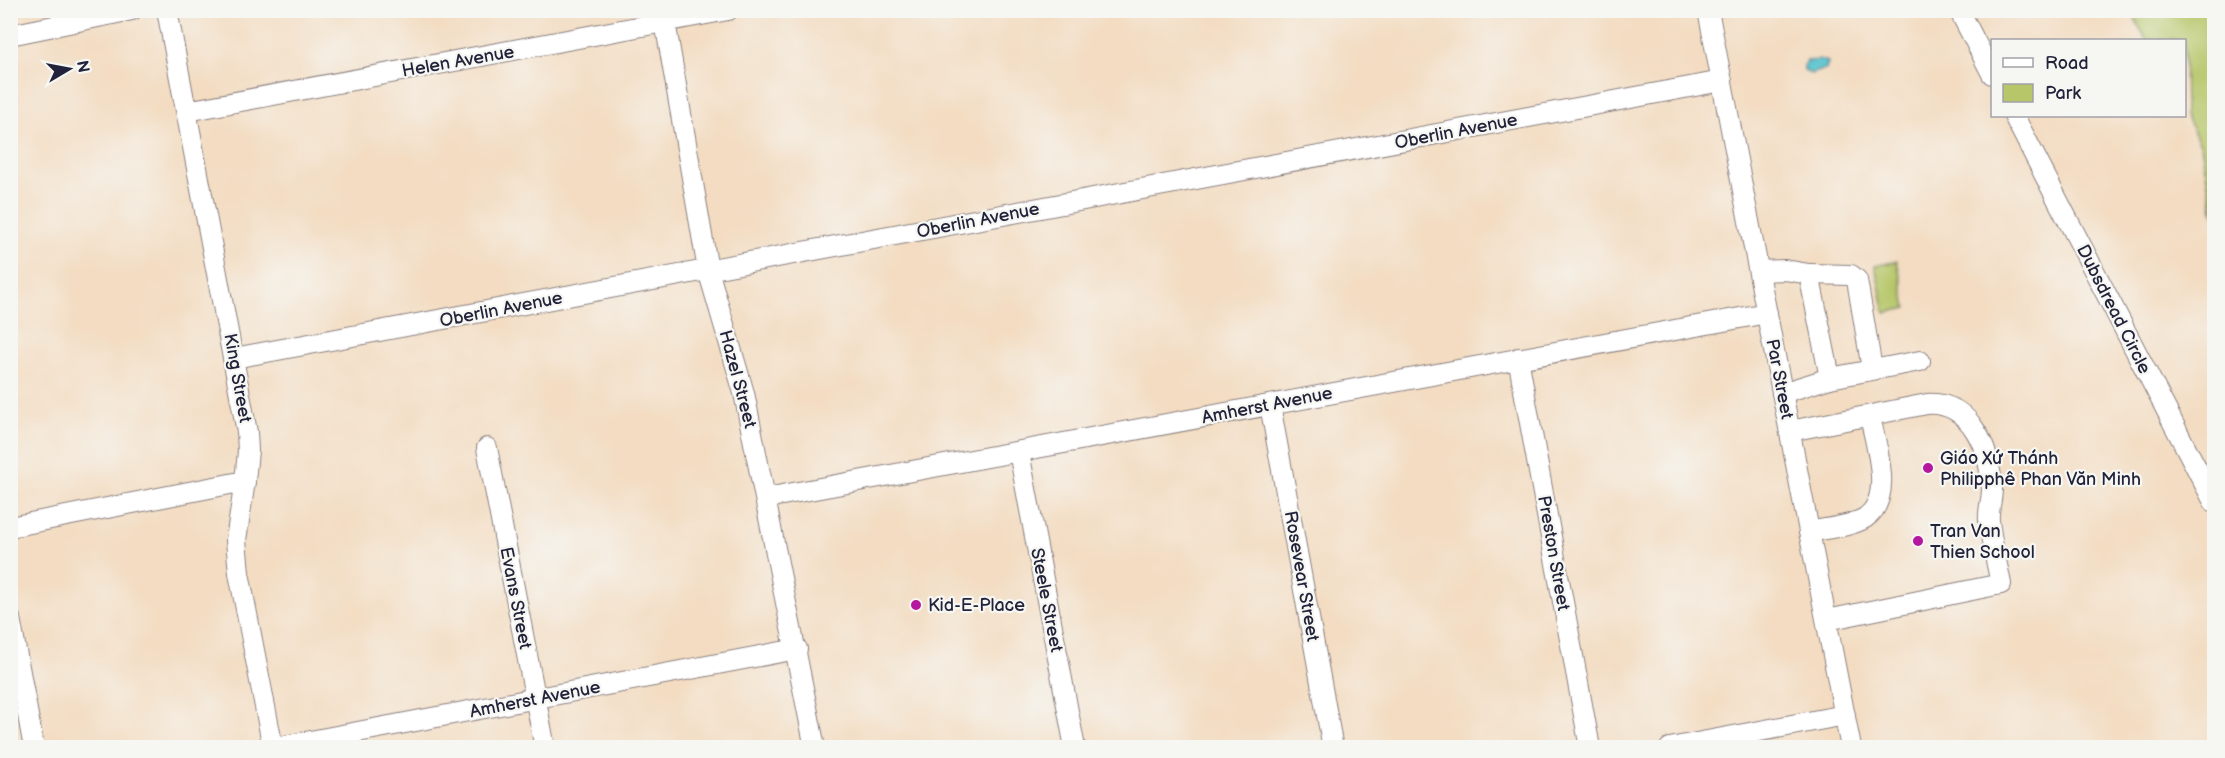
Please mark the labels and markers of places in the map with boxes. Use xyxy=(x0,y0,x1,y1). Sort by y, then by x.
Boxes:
place label: Giáo Xứ Thánh Philipphê Phan Văn Minh xyxy=(1940,448,2141,490)
marker: Giáo Xứ Thánh Philipphê Phan Văn Minh xyxy=(1921,461,1935,475)
place label: Tran Van Thien School xyxy=(1930,521,2035,563)
marker: Tran Van Thien School xyxy=(1911,534,1925,548)
place label: Kid-E-Place xyxy=(928,595,1025,616)
marker: Kid-E-Place xyxy=(909,598,923,612)

